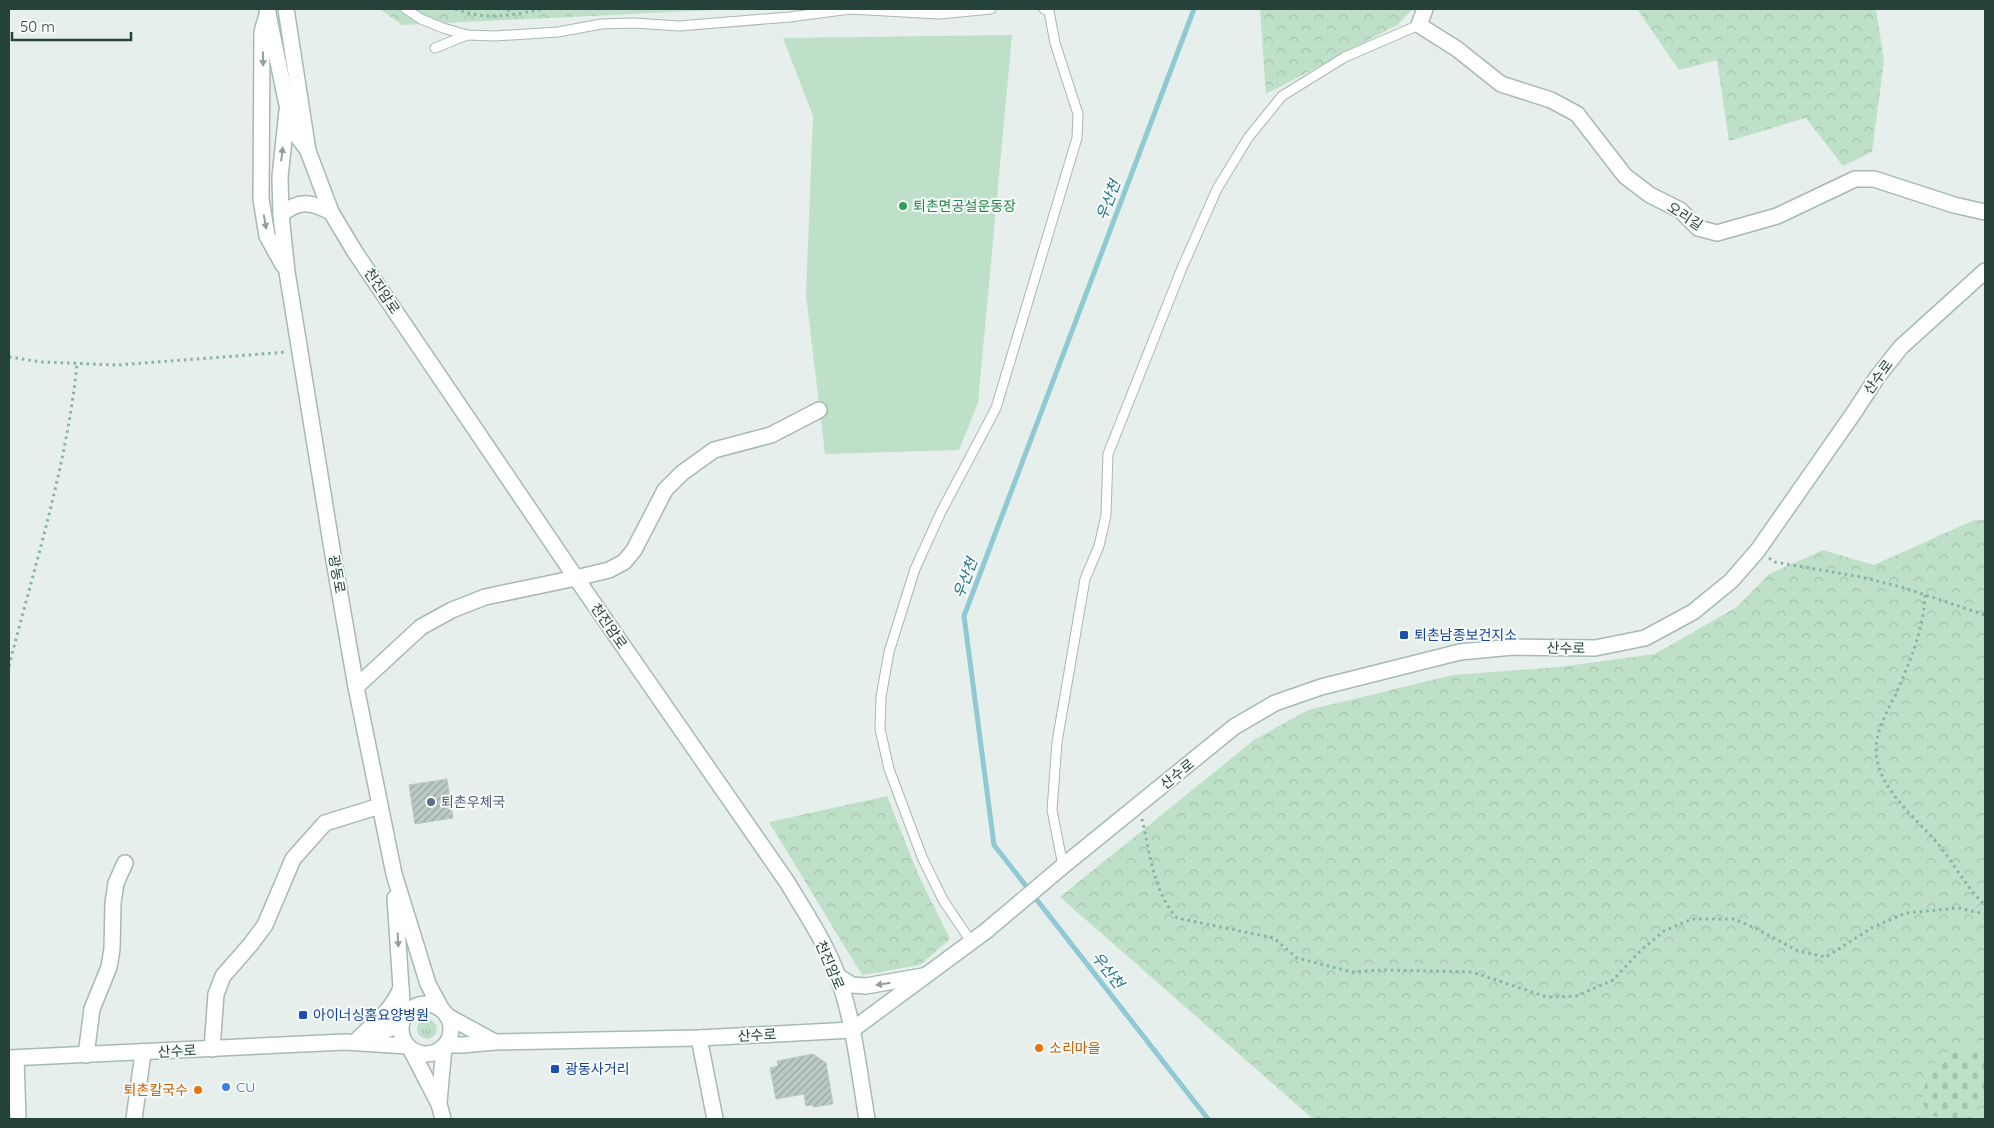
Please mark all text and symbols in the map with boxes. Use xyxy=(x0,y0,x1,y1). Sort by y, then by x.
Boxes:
scale bar xyxy=(12,10,131,42)
text: 50 m xyxy=(20,17,55,36)
one-way arrow xyxy=(259,52,267,68)
one-way arrow xyxy=(278,146,286,162)
water label: 우산천 xyxy=(1092,175,1125,223)
place label: 퇴촌면공설운동장 xyxy=(913,197,1016,215)
street label: 오리길 xyxy=(1664,198,1706,234)
marker: 퇴촌면공설운동장 xyxy=(897,200,909,212)
one-way arrow xyxy=(261,214,269,230)
street label: 천진암로 xyxy=(360,265,404,317)
street label: 산수로 xyxy=(1859,356,1897,398)
street label: 광동로 xyxy=(325,553,349,595)
water label: 우산천 xyxy=(949,553,982,601)
street label: 천진암로 xyxy=(587,600,631,652)
place label: 퇴촌남종보건지소 xyxy=(1414,626,1517,644)
marker: 퇴촌남종보건지소 xyxy=(1398,629,1410,641)
street label: 산수로 xyxy=(1547,639,1586,657)
street label: 산수로 xyxy=(1156,755,1198,793)
place label: 퇴촌우체국 xyxy=(441,793,506,811)
marker: 퇴촌우체국 xyxy=(425,796,437,808)
one-way arrow xyxy=(394,932,402,948)
street label: 천진암로 xyxy=(812,938,848,992)
water label: 우산천 xyxy=(1088,948,1130,994)
one-way arrow xyxy=(874,980,890,988)
place label: 아이너싱홈요양병원 xyxy=(313,1006,429,1024)
marker: 아이너싱홈요양병원 xyxy=(297,1009,309,1021)
street label: 산수로 xyxy=(737,1025,777,1045)
place label: 소리마을 xyxy=(1049,1039,1101,1057)
street label: 산수로 xyxy=(157,1041,197,1061)
marker: 소리마을 xyxy=(1033,1042,1045,1054)
place label: 광동사거리 xyxy=(565,1060,629,1078)
marker: 광동사거리 xyxy=(549,1063,561,1075)
place label: CU xyxy=(236,1078,255,1096)
place label: 퇴촌칼국수 xyxy=(124,1081,188,1099)
marker: CU xyxy=(220,1081,232,1093)
marker: 퇴촌칼국수 xyxy=(192,1084,204,1096)

